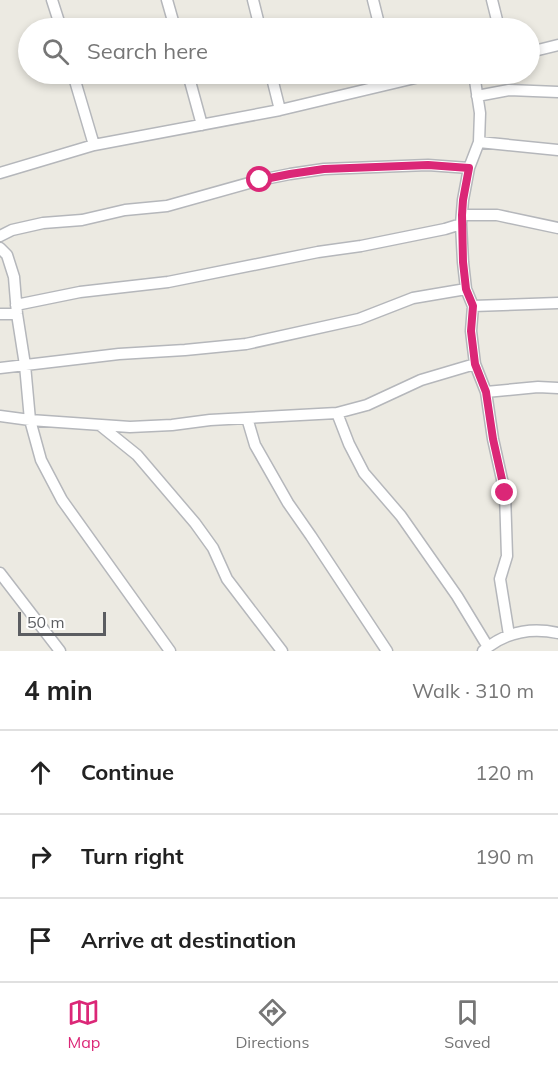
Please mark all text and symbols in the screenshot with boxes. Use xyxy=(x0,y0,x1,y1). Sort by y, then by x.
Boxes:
search box xyxy=(18,18,540,84)
icon: search xyxy=(39,35,72,68)
text: Search here xyxy=(87,37,208,65)
route start xyxy=(246,166,272,192)
route end xyxy=(491,479,517,505)
scale bar xyxy=(18,609,106,636)
text: 50 m xyxy=(27,612,64,632)
text: 4 min xyxy=(24,674,93,707)
text: Walk · 310 m xyxy=(412,678,534,703)
icon: ahead xyxy=(24,756,57,789)
text: Continue xyxy=(81,758,174,786)
text: 120 m xyxy=(475,760,534,785)
icon: right xyxy=(24,840,57,873)
text: Turn right xyxy=(81,842,184,870)
text: 190 m xyxy=(475,844,534,869)
icon: arrive xyxy=(24,924,57,957)
text: Arrive at destination xyxy=(81,926,296,954)
tab: Map xyxy=(67,996,100,1052)
tab: Directions xyxy=(235,996,309,1052)
tab: Saved xyxy=(444,996,491,1052)

